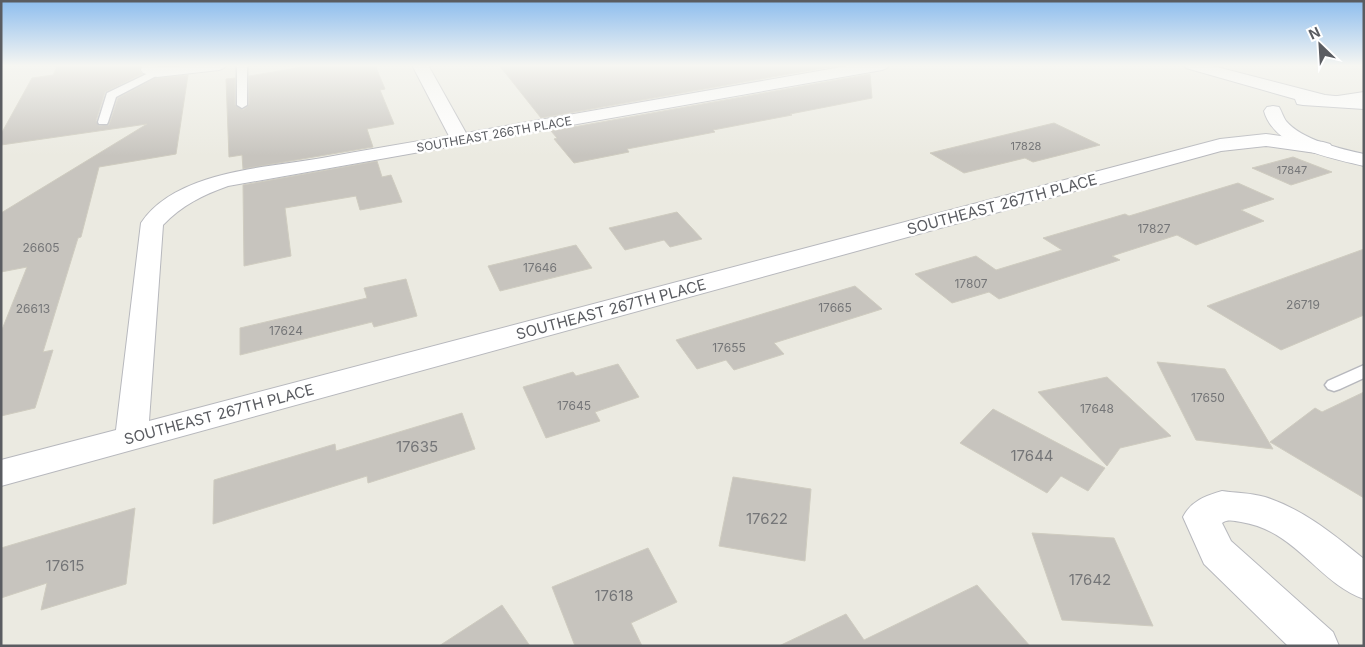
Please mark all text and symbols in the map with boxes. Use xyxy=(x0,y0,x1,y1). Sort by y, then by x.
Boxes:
north arrow xyxy=(1295,20,1345,70)
text: N xyxy=(1306,23,1323,43)
street label: SOUTHEAST 266TH PLACE xyxy=(415,113,573,155)
house number: 17828 xyxy=(1011,139,1042,153)
house number: 17847 xyxy=(1277,163,1307,177)
street label: SOUTHEAST 267TH PLACE xyxy=(905,169,1099,239)
house number: 17827 xyxy=(1137,221,1171,236)
house number: 26605 xyxy=(22,240,60,255)
house number: 17646 xyxy=(523,260,557,275)
street label: SOUTHEAST 267TH PLACE xyxy=(514,274,708,344)
house number: 17807 xyxy=(954,276,988,291)
house number: 26719 xyxy=(1286,297,1320,312)
house number: 17665 xyxy=(818,300,852,315)
house number: 26613 xyxy=(16,301,50,316)
house number: 17624 xyxy=(269,323,303,338)
house number: 17655 xyxy=(712,340,746,355)
street label: SOUTHEAST 267TH PLACE xyxy=(122,379,316,449)
house number: 17650 xyxy=(1191,390,1225,405)
house number: 17645 xyxy=(557,398,591,413)
house number: 17648 xyxy=(1080,401,1114,416)
house number: 17635 xyxy=(396,437,438,456)
house number: 17644 xyxy=(1010,446,1054,465)
house number: 17622 xyxy=(746,509,788,528)
house number: 17615 xyxy=(46,556,84,575)
house number: 17642 xyxy=(1069,570,1111,589)
house number: 17618 xyxy=(594,586,634,605)

